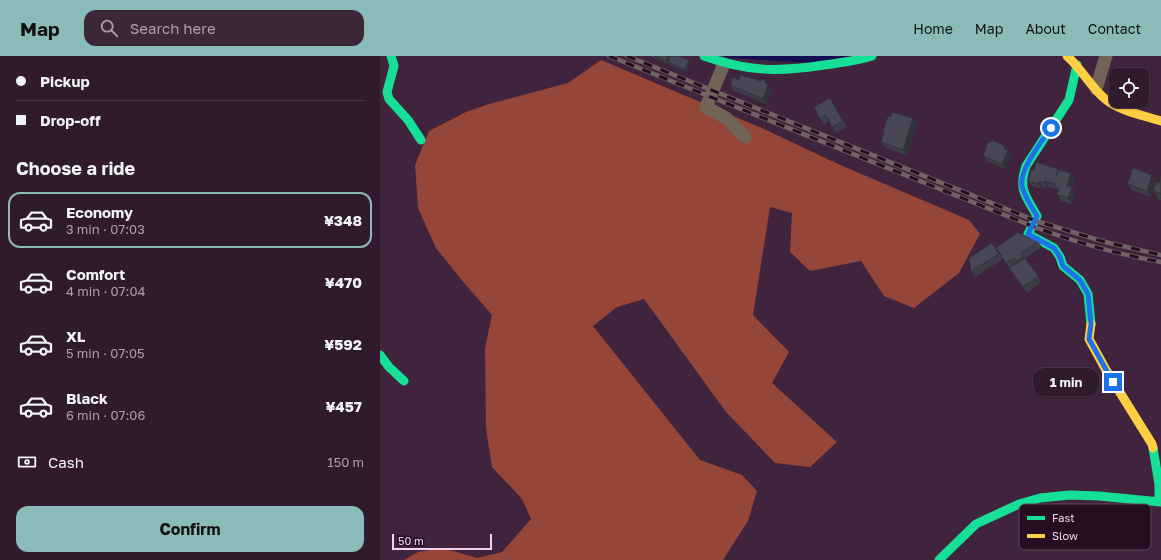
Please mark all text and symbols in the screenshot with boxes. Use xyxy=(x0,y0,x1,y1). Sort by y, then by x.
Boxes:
search box xyxy=(84,10,364,46)
text: Map xyxy=(20,17,60,40)
icon: search xyxy=(98,17,120,39)
text: Search here xyxy=(130,19,216,37)
text: Home xyxy=(913,20,953,37)
text: Map xyxy=(975,20,1003,37)
text: About xyxy=(1025,20,1066,37)
text: Contact xyxy=(1088,20,1141,37)
map controls xyxy=(1109,68,1149,108)
button: locate xyxy=(1109,68,1149,108)
text: Pickup xyxy=(40,72,90,90)
text: Drop-off xyxy=(40,111,100,129)
route start xyxy=(1042,119,1060,137)
text: Choose a ride xyxy=(16,157,135,179)
icon: car xyxy=(18,202,54,238)
text: Economy xyxy=(66,203,133,221)
text: ¥348 xyxy=(324,211,362,229)
text: 3 min · 07:03 xyxy=(66,221,145,237)
icon: car xyxy=(18,264,54,300)
text: Comfort xyxy=(66,265,125,283)
text: ¥470 xyxy=(325,273,362,291)
text: 4 min · 07:04 xyxy=(66,283,145,299)
icon: car xyxy=(18,326,54,362)
text: XL xyxy=(66,327,85,345)
text: ¥592 xyxy=(324,335,362,353)
text: 5 min · 07:05 xyxy=(66,345,145,361)
callout: 1 min xyxy=(1033,368,1099,396)
route end xyxy=(1104,373,1122,391)
text: 1 min xyxy=(1050,374,1082,390)
icon: car xyxy=(18,388,54,424)
text: Black xyxy=(66,389,108,407)
text: ¥457 xyxy=(325,397,362,415)
text: 6 min · 07:06 xyxy=(66,407,145,423)
icon: cash xyxy=(16,451,38,473)
text: Cash xyxy=(48,453,84,471)
text: 150 m xyxy=(327,454,364,470)
legend xyxy=(1019,504,1151,550)
button: Confirm xyxy=(16,506,364,552)
text: Fast xyxy=(1052,511,1075,524)
text: Slow xyxy=(1052,529,1078,542)
scale bar xyxy=(392,532,492,551)
text: 50 m xyxy=(398,534,424,547)

